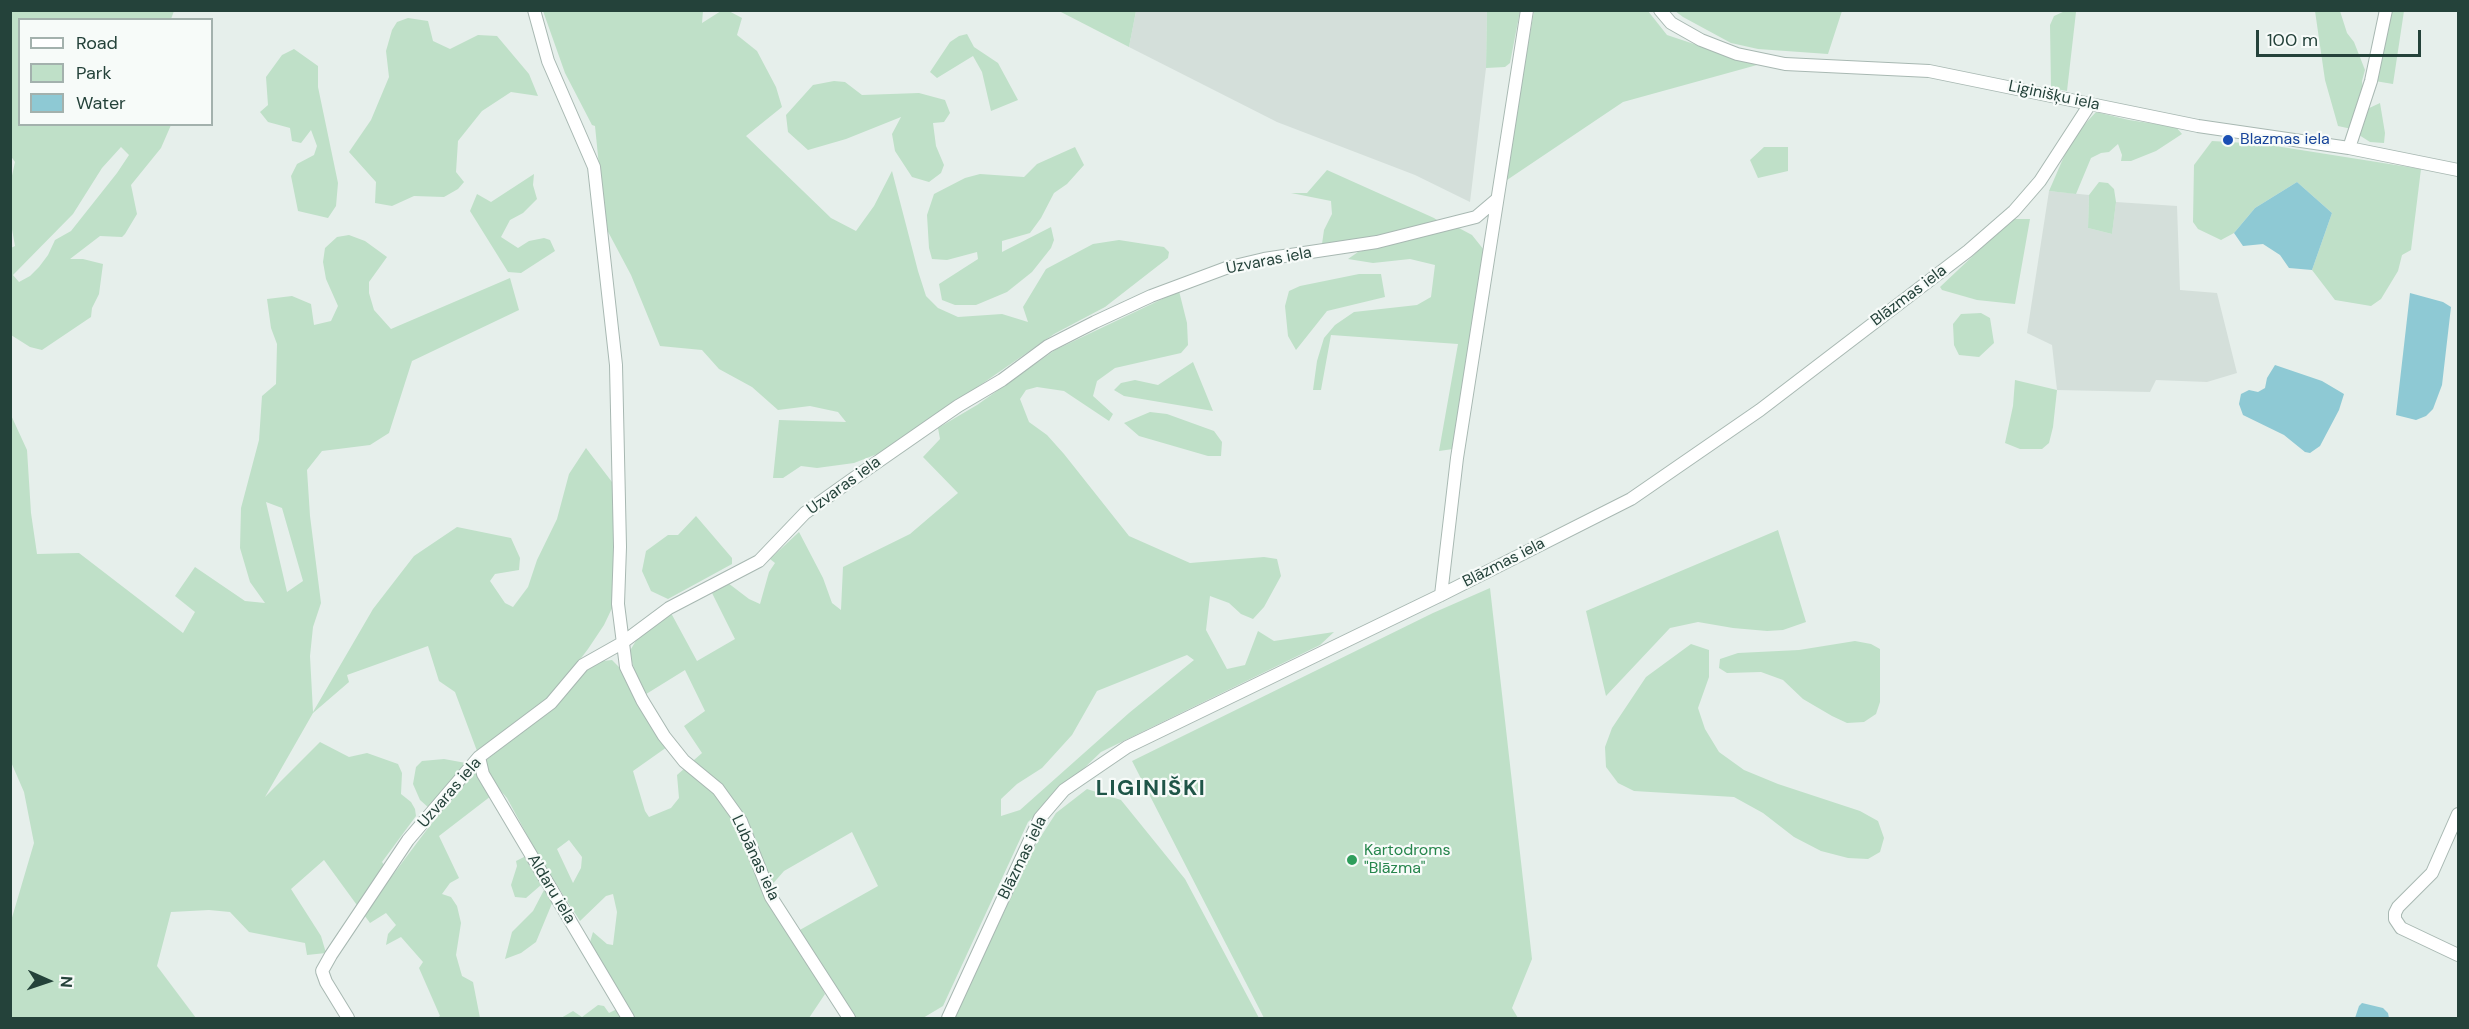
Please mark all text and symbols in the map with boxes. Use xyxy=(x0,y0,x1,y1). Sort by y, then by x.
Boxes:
legend xyxy=(18,18,213,126)
scale bar xyxy=(2259,18,2424,56)
text: 100 m xyxy=(2267,28,2318,52)
text: Road xyxy=(76,31,118,55)
text: Park xyxy=(76,61,112,85)
street label: Liginišķu iela xyxy=(2007,77,2101,115)
text: Water xyxy=(76,91,126,115)
place label: Blazmas iela xyxy=(2240,130,2330,150)
marker: Blazmas iela xyxy=(2221,133,2235,147)
street label: Uzvaras iela xyxy=(1225,243,1313,279)
street label: Blāzmas iela xyxy=(1867,261,1951,331)
street label: Uzvaras iela xyxy=(803,453,885,519)
street label: Blāzmas iela xyxy=(1460,534,1548,592)
street label: Uzvaras iela xyxy=(414,754,486,832)
district label: LIGINIŠKI xyxy=(1096,776,1206,802)
street label: Lubānas iela xyxy=(727,812,783,904)
street label: Blāzmas iela xyxy=(995,813,1051,903)
place label: Kartodroms "Blāzma" xyxy=(1364,841,1451,879)
street label: Aldaru iela xyxy=(523,851,579,927)
marker: Kartodroms "Blāzma" xyxy=(1345,853,1359,867)
north arrow xyxy=(18,951,78,1011)
text: N xyxy=(56,976,77,988)

